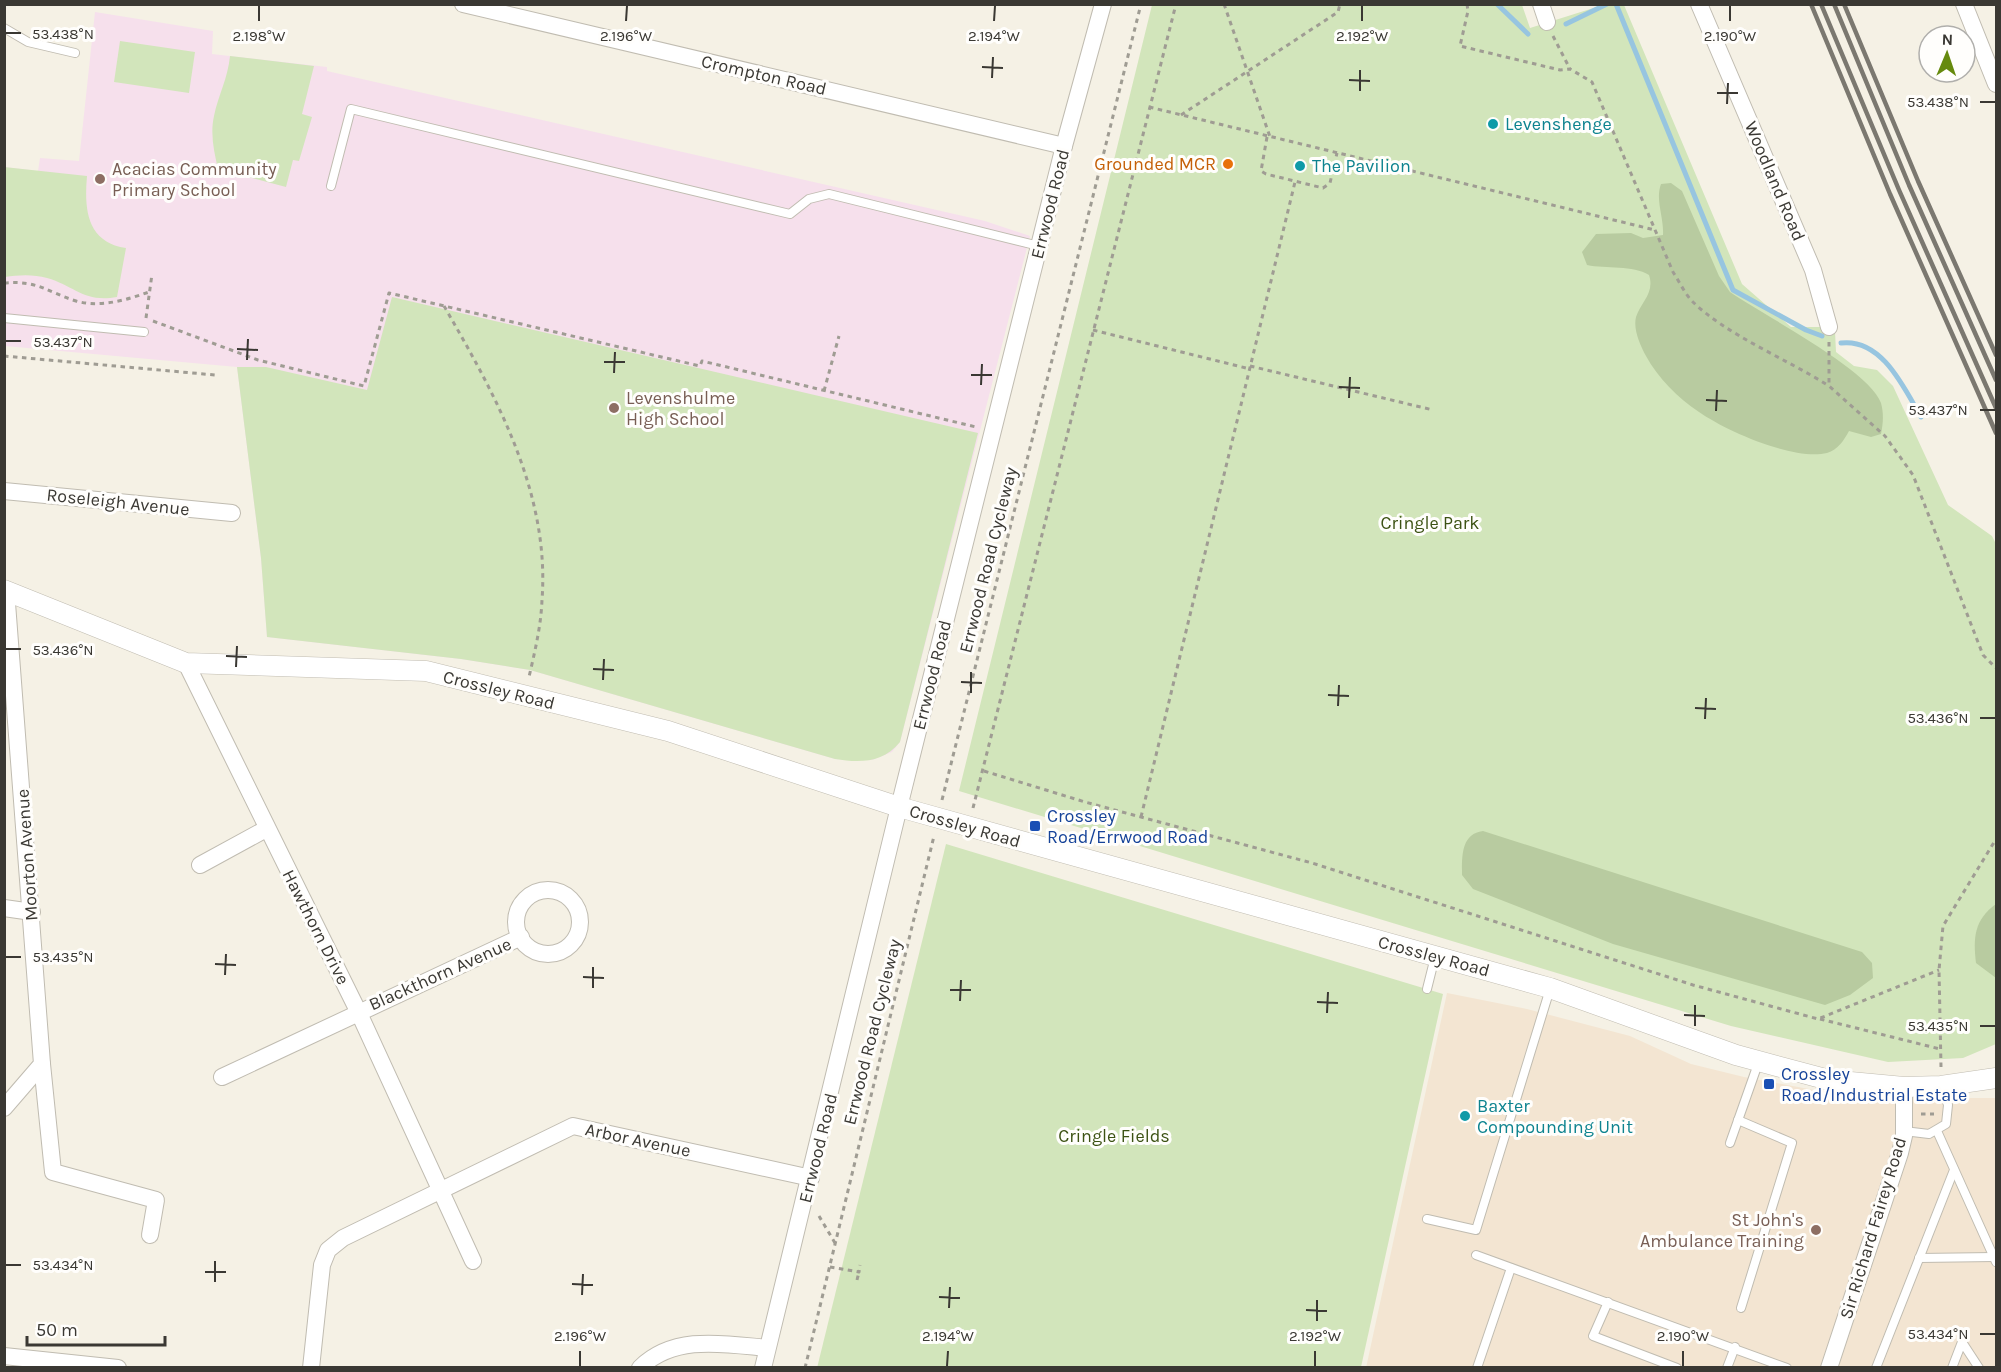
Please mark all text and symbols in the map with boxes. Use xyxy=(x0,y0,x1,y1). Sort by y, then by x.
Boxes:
north arrow xyxy=(1917,24,1977,84)
text: 53.438°N xyxy=(32,25,94,43)
text: 2.198°W xyxy=(233,27,286,45)
text: 2.196°W xyxy=(600,27,653,45)
text: 2.194°W xyxy=(968,27,1021,45)
text: 2.192°W xyxy=(1336,27,1389,45)
text: 2.190°W xyxy=(1704,27,1757,45)
text: N xyxy=(1941,30,1954,49)
street label: Crompton Road xyxy=(699,50,829,100)
text: 53.438°N xyxy=(1907,93,1969,111)
place label: Levenshenge xyxy=(1505,113,1612,135)
marker: Levenshenge xyxy=(1486,117,1500,131)
street label: Woodland Road xyxy=(1740,118,1810,244)
street label: Errwood Road xyxy=(1026,147,1074,261)
place label: Grounded MCR xyxy=(1094,153,1216,175)
place label: The Pavilion xyxy=(1312,155,1411,177)
marker: Grounded MCR xyxy=(1221,157,1235,171)
place label: Acacias Community Primary School xyxy=(112,158,277,201)
marker: The Pavilion xyxy=(1293,159,1307,173)
marker: Acacias Community Primary School xyxy=(93,172,107,186)
text: 53.437°N xyxy=(33,333,93,351)
place label: Levenshulme High School xyxy=(626,387,735,430)
marker: Levenshulme High School xyxy=(607,401,621,415)
text: 53.437°N xyxy=(1908,401,1968,419)
street label: Errwood Road Cycleway xyxy=(954,464,1022,655)
street label: Roseleigh Avenue xyxy=(45,484,191,520)
park label: Cringle Park xyxy=(1380,512,1480,534)
street label: Errwood Road xyxy=(908,618,956,732)
text: 53.436°N xyxy=(32,641,94,659)
street label: Crossley Road xyxy=(441,665,557,715)
text: 53.436°N xyxy=(1907,709,1969,727)
street label: Moorton Avenue xyxy=(11,788,43,922)
street label: Crossley Road xyxy=(907,800,1023,852)
place label: Crossley Road/Errwood Road xyxy=(1047,805,1208,848)
marker: Crossley Road/Errwood Road xyxy=(1028,819,1042,833)
street label: Hawthorn Drive xyxy=(278,866,354,988)
street label: Crossley Road xyxy=(1376,931,1492,981)
street label: Blackthorn Avenue xyxy=(365,933,515,1015)
street label: Errwood Road Cycleway xyxy=(838,936,906,1127)
text: 53.435°N xyxy=(32,948,94,966)
text: 53.435°N xyxy=(1907,1017,1969,1035)
place label: Crossley Road/Industrial Estate xyxy=(1781,1063,1967,1106)
marker: Crossley Road/Industrial Estate xyxy=(1762,1077,1776,1091)
street label: Errwood Road xyxy=(794,1091,842,1205)
place label: Baxter Compounding Unit xyxy=(1477,1095,1633,1138)
marker: Baxter Compounding Unit xyxy=(1458,1109,1472,1123)
street label: Arbor Avenue xyxy=(583,1118,693,1162)
park label: Cringle Fields xyxy=(1058,1125,1170,1147)
street label: Sir Richard Fairey Road xyxy=(1835,1134,1911,1322)
place label: St John's Ambulance Training xyxy=(1640,1209,1804,1252)
marker: St John's Ambulance Training xyxy=(1809,1223,1823,1237)
text: 53.434°N xyxy=(33,1256,93,1274)
scale bar xyxy=(27,1309,165,1347)
text: 50 m xyxy=(36,1319,78,1341)
text: 53.434°N xyxy=(1908,1325,1968,1343)
text: 2.196°W xyxy=(554,1327,607,1345)
text: 2.194°W xyxy=(922,1327,975,1345)
text: 2.192°W xyxy=(1289,1327,1342,1345)
text: 2.190°W xyxy=(1657,1327,1710,1345)

